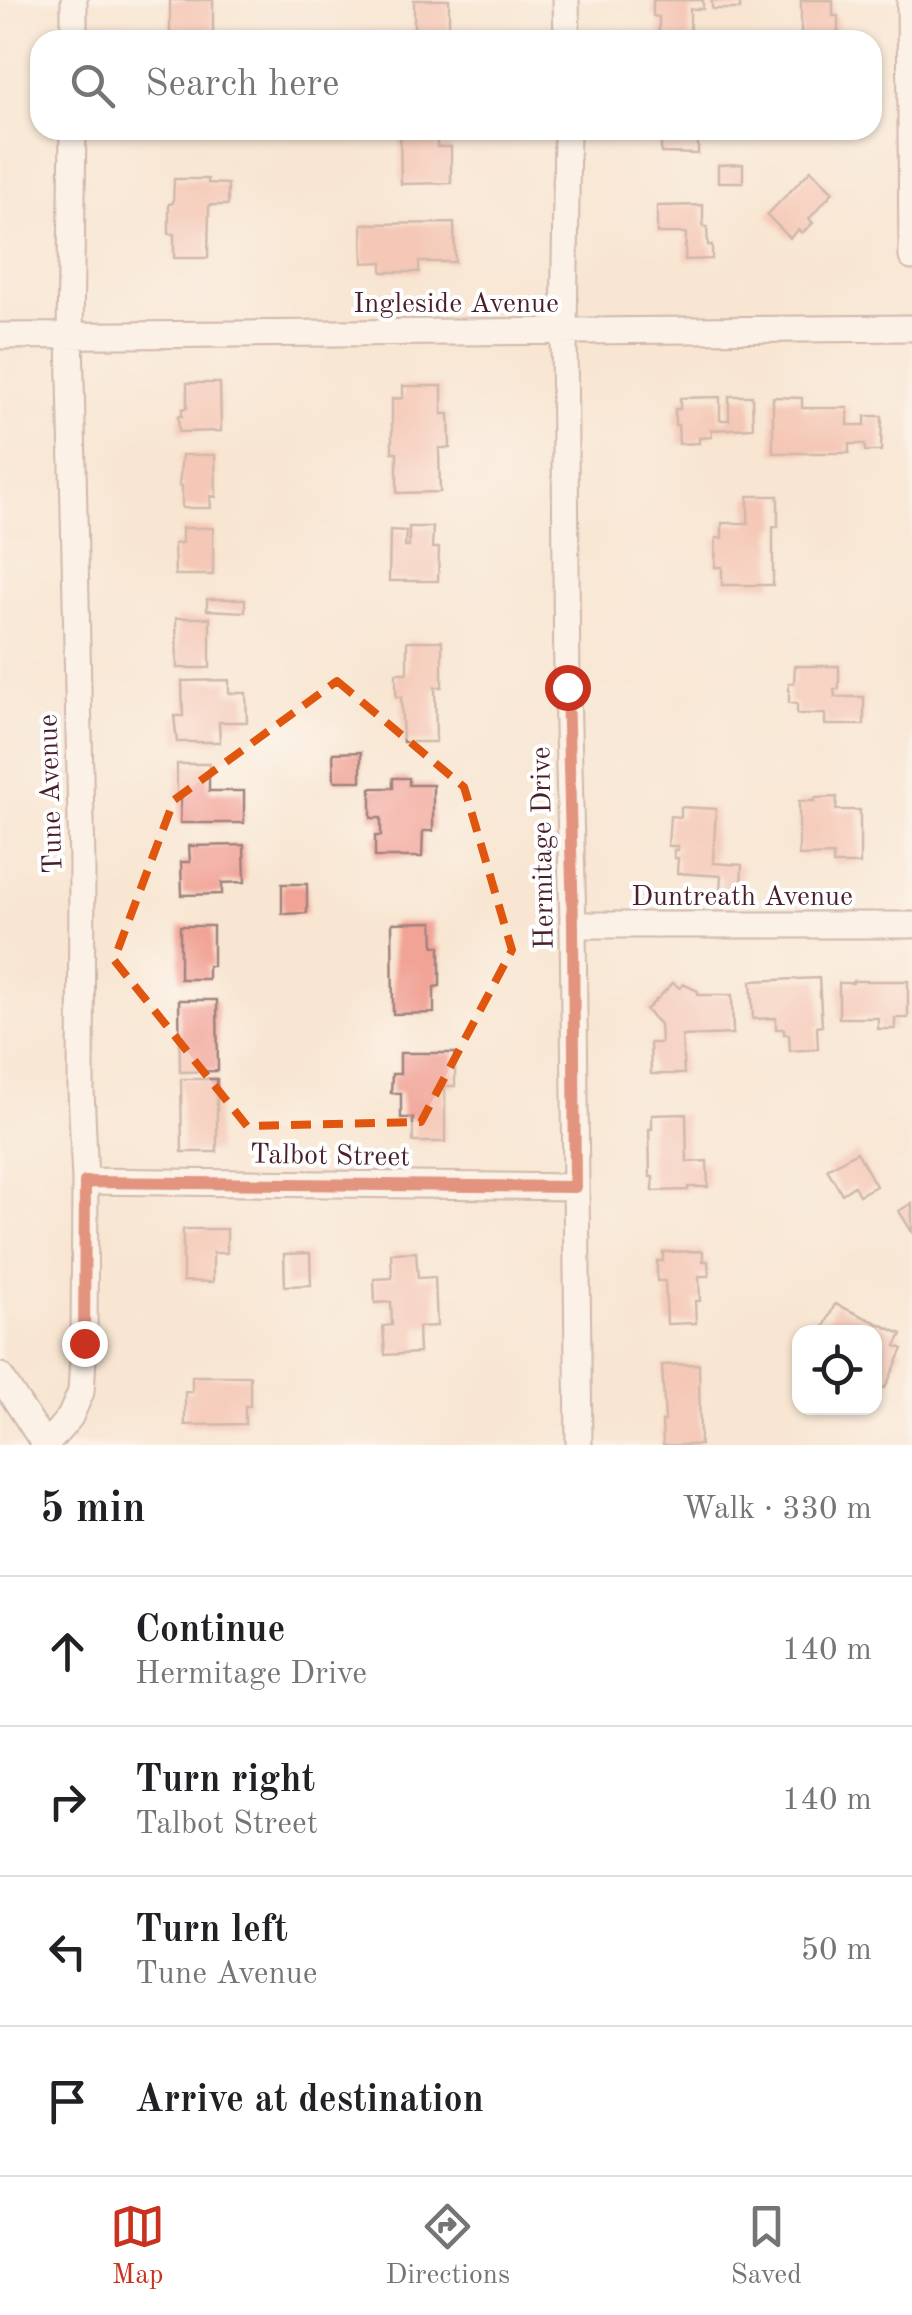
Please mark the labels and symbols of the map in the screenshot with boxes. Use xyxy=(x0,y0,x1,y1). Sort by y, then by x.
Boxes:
street label: Ingleside Avenue xyxy=(353,291,559,319)
route start xyxy=(545,665,591,711)
street label: Tune Avenue xyxy=(35,714,69,874)
street label: Hermitage Drive xyxy=(528,746,560,950)
street label: Duntreath Avenue xyxy=(631,884,853,912)
street label: Talbot Street xyxy=(250,1142,410,1172)
route end xyxy=(62,1321,108,1367)

